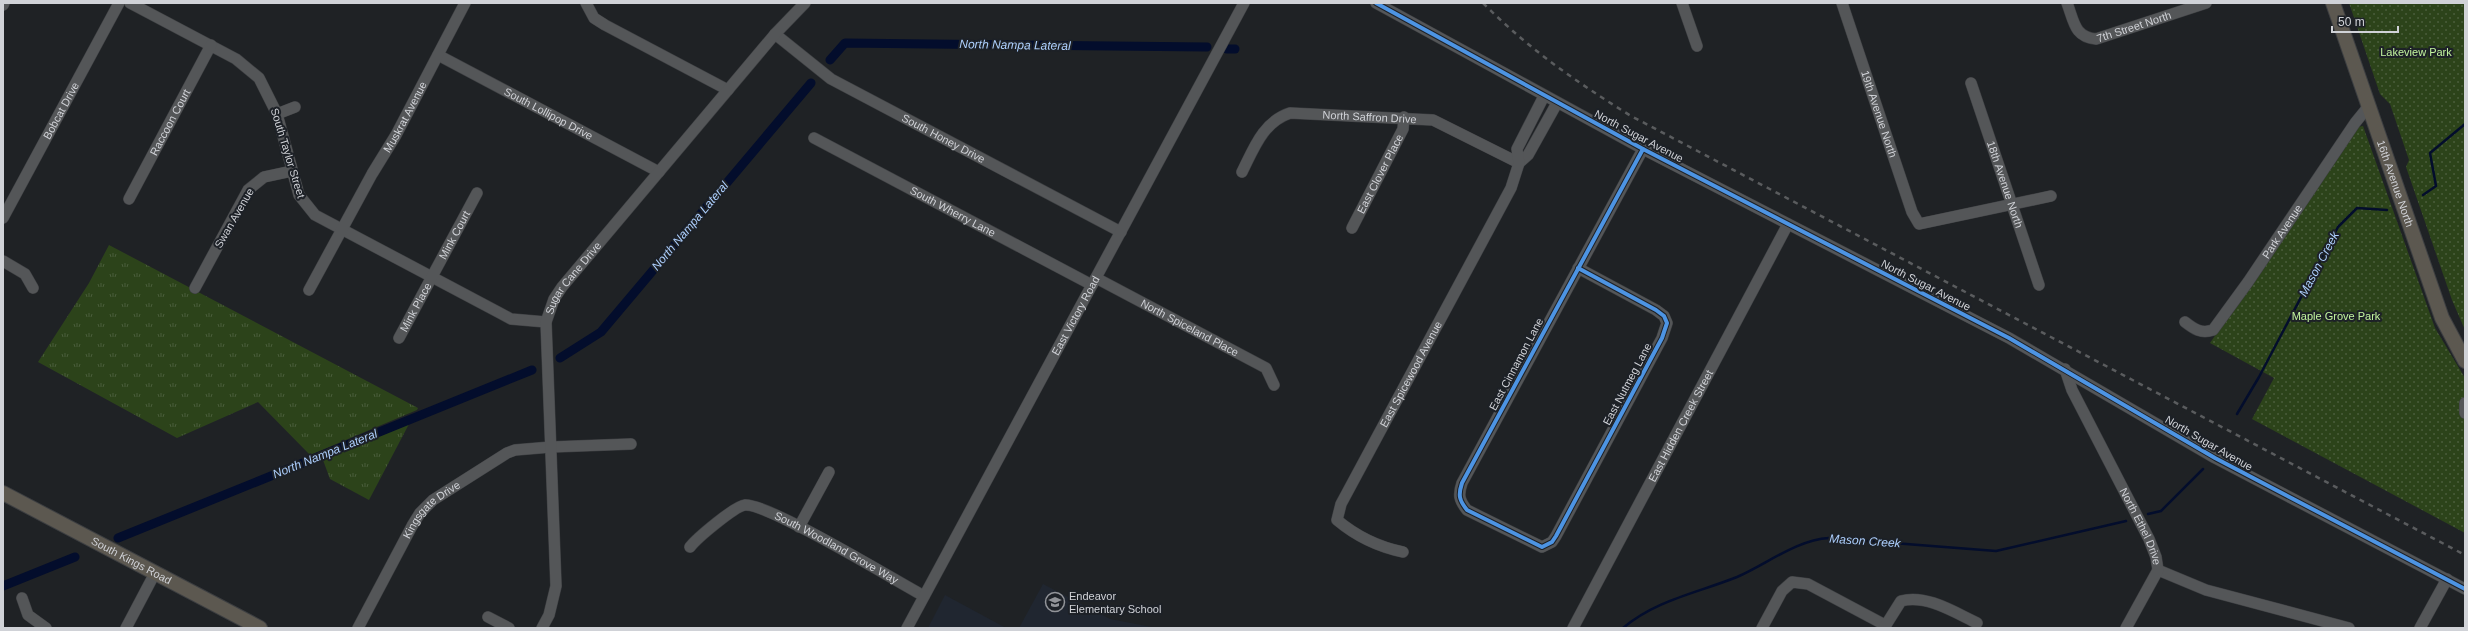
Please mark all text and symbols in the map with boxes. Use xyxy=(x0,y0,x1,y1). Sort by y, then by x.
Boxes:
scale bar xyxy=(2332,8,2398,34)
street label: 7th Street North xyxy=(2095,9,2173,44)
text: 50 m xyxy=(2338,15,2365,29)
water label: North Nampa Lateral xyxy=(959,37,1071,53)
park label: Lakeview Park xyxy=(2380,46,2452,58)
street label: 19th Avenue North xyxy=(1859,69,1899,159)
street label: Muskrat Avenue xyxy=(381,79,429,154)
street label: Bobcat Drive xyxy=(41,80,81,141)
street label: South Lollipop Drive xyxy=(502,85,595,142)
street label: Raccoon Court xyxy=(147,87,192,157)
street label: South Taylor Street xyxy=(269,107,307,199)
street label: North Sugar Avenue xyxy=(1593,107,1685,165)
street label: North Saffron Drive xyxy=(1322,109,1417,125)
street label: South Honey Drive xyxy=(900,111,987,165)
street label: East Clover Place xyxy=(1355,132,1405,215)
street label: 18th Avenue North xyxy=(1985,139,2025,229)
street label: 16th Avenue North xyxy=(2375,139,2416,228)
water label: North Nampa Lateral xyxy=(649,179,731,273)
street label: South Wherry Lane xyxy=(908,184,998,239)
street label: Swan Avenue xyxy=(212,186,256,250)
street label: Park Avenue xyxy=(2260,202,2304,261)
street label: Mink Court xyxy=(437,209,472,261)
water label: Mason Creek xyxy=(2296,228,2342,299)
street label: Sugar Cane Drive xyxy=(543,239,603,316)
street label: North Sugar Avenue xyxy=(1879,257,1973,313)
street label: East Victory Road xyxy=(1049,274,1102,357)
street label: Mink Place xyxy=(398,281,434,334)
street label: North Spiceland Place xyxy=(1139,297,1241,358)
park label: Maple Grove Park xyxy=(2292,310,2381,322)
street label: East Cinnamon Lane xyxy=(1487,316,1545,412)
street label: East Spicewood Avenue xyxy=(1377,319,1444,429)
street label: East Nutmeg Lane xyxy=(1600,341,1654,427)
street label: East Hidden Creek Street xyxy=(1646,368,1715,484)
street label: North Sugar Avenue xyxy=(2163,413,2255,473)
water label: North Nampa Lateral xyxy=(271,427,380,481)
street label: Kingsgate Drive xyxy=(400,478,462,541)
street label: North Ethel Drive xyxy=(2118,486,2163,566)
street label: South Woodland Grove Way xyxy=(773,509,901,586)
water label: Mason Creek xyxy=(1829,532,1902,551)
street label: South Kings Road xyxy=(89,534,173,586)
place label: Endeavor Elementary School xyxy=(1069,590,1161,615)
school or university icon: Endeavor Elementary School xyxy=(1044,591,1066,613)

